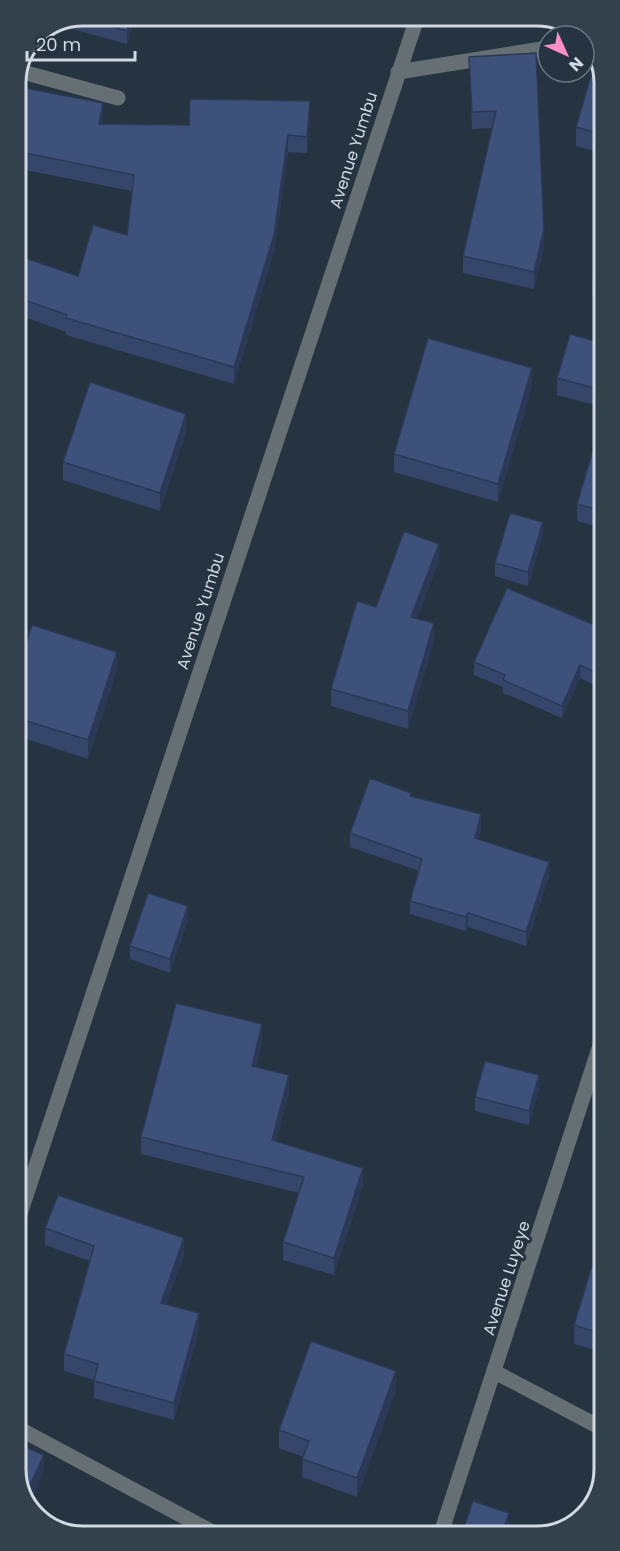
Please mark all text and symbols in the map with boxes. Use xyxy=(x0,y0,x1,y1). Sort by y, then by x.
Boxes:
scale bar xyxy=(27,24,135,62)
north arrow xyxy=(536,24,596,84)
text: 20 m xyxy=(36,32,81,57)
text: N xyxy=(564,52,589,77)
street label: Avenue Yumbu xyxy=(324,89,383,211)
street label: Avenue Yumbu xyxy=(171,550,230,672)
street label: Avenue Luyeye xyxy=(477,1218,536,1338)

